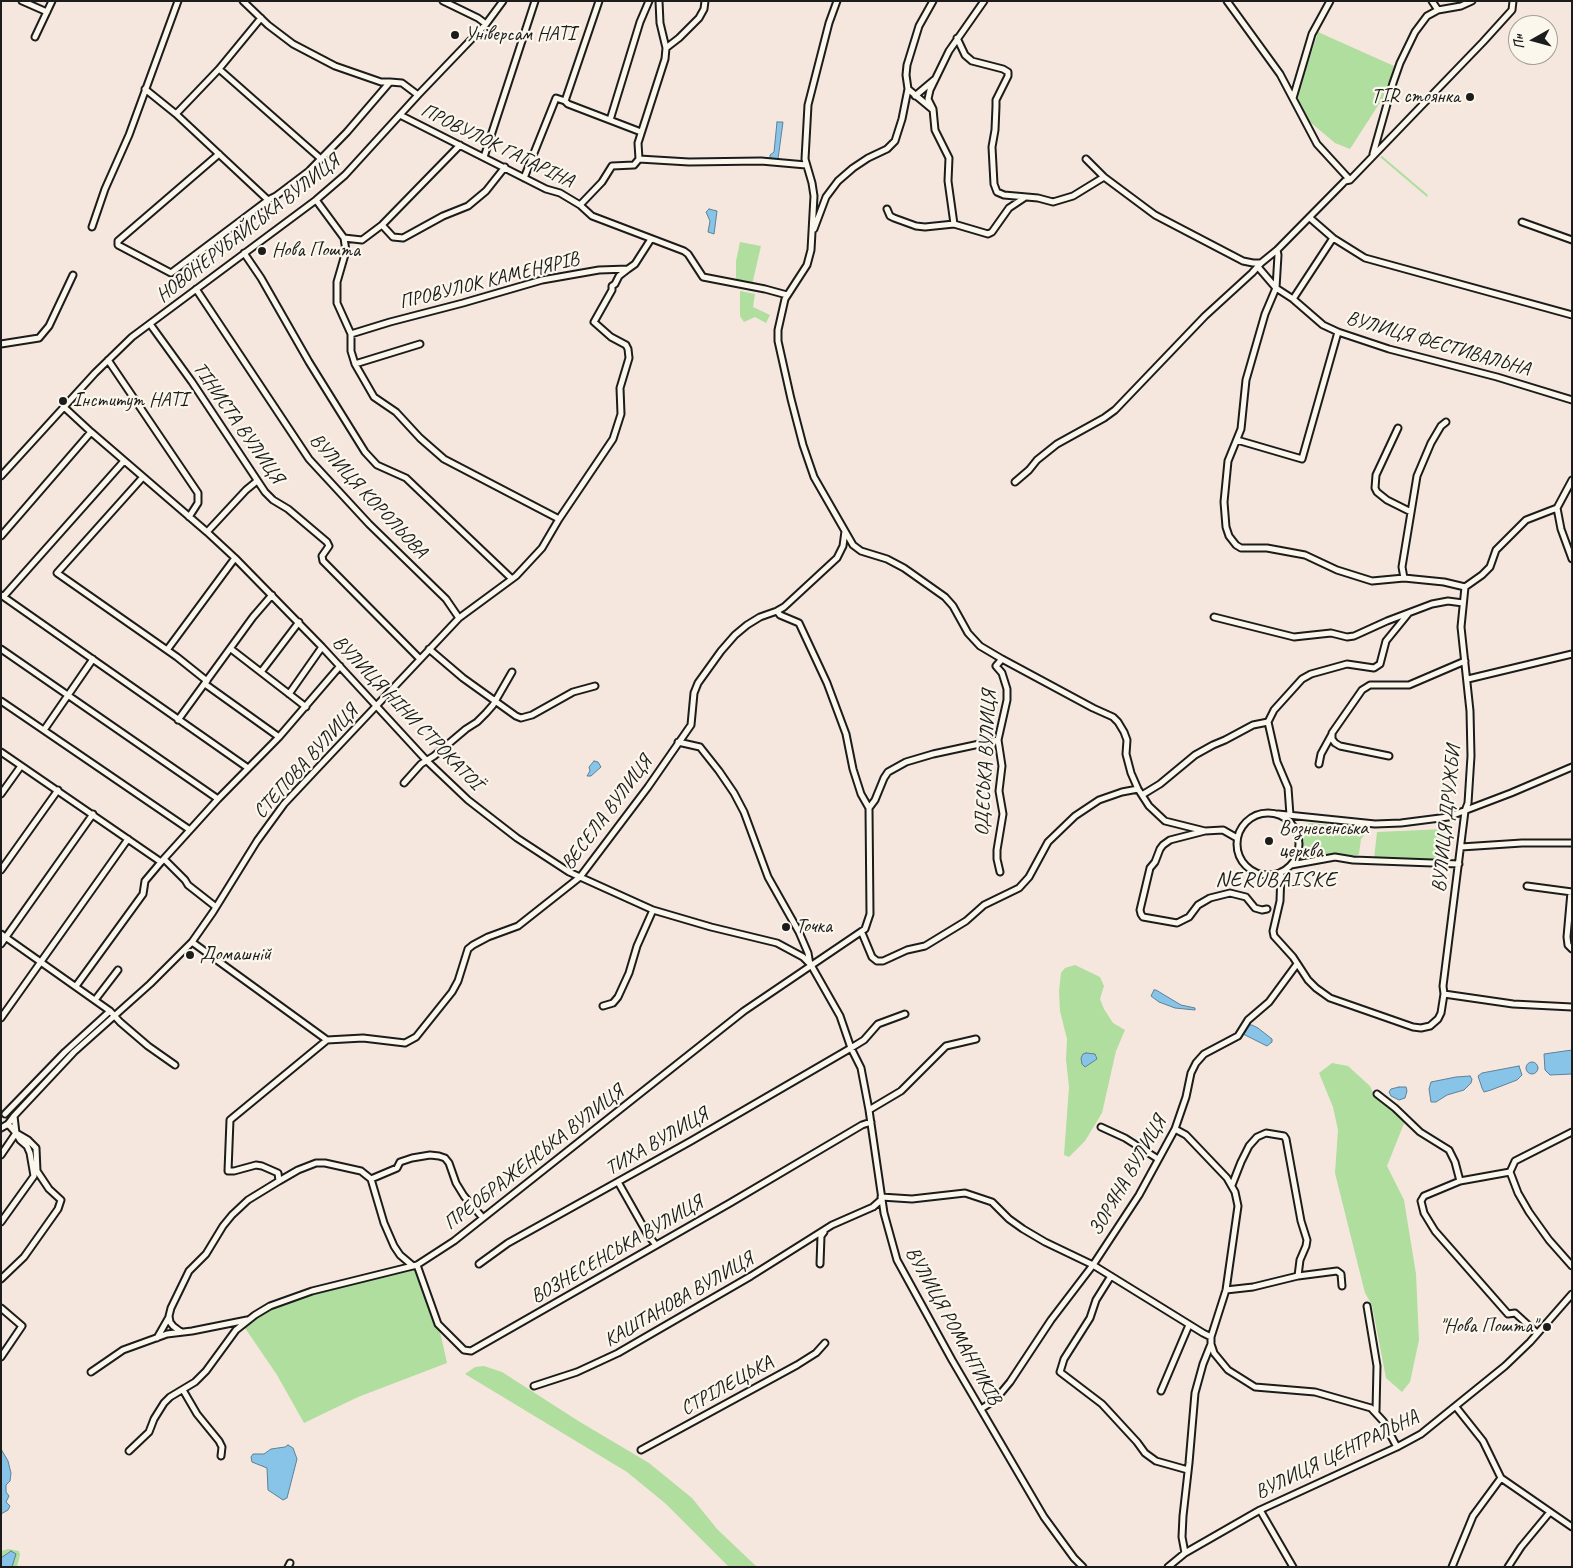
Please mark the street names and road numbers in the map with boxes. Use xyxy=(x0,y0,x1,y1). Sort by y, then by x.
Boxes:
street label: ПРОВУЛОК ГАГАРІНА xyxy=(417,99,577,193)
street label: НОВОНЕРУБАЙСЬКА ВУЛИЦЯ xyxy=(152,150,344,308)
street label: ПРОВУЛОК КАМЕНЯРІВ xyxy=(397,247,581,315)
street label: ВУЛИЦЯ ФЕСТИВАЛЬНА xyxy=(1343,306,1533,382)
street label: ТІНИСТА ВУЛИЦЯ xyxy=(187,358,289,488)
street label: ВУЛИЦЯ КОРОЛЬОВА xyxy=(304,429,432,563)
street label: ВУЛИЦЯ НІНИ СТРОКАТОЇ xyxy=(327,631,487,795)
street label: ОДЕСЬКА ВУЛИЦЯ xyxy=(970,689,1002,837)
street label: СТЕПОВА ВУЛИЦЯ xyxy=(249,700,363,824)
street label: ВУЛИЦЯ ДРУЖБИ xyxy=(1427,745,1467,893)
street label: ВЕСЕЛА ВУЛИЦЯ xyxy=(556,751,658,875)
street label: ПРЕОБРАЖЕНСЬКА ВУЛИЦЯ xyxy=(439,1080,629,1236)
street label: ТИХА ВУЛИЦЯ xyxy=(601,1103,713,1181)
street label: ЗОРЯНА ВУЛИЦЯ xyxy=(1084,1112,1172,1240)
street label: ВОЗНЕСЕНСЬКА ВУЛИЦЯ xyxy=(527,1191,707,1309)
street label: ВУЛИЦЯ РОМАНТИКІВ xyxy=(900,1243,1006,1409)
street label: КАШТАНОВА ВУЛИЦЯ xyxy=(600,1248,758,1352)
street label: СТРІЛЕЦЬКА xyxy=(677,1351,777,1421)
street label: ВУЛИЦЯ ЦЕНТРАЛЬНА xyxy=(1252,1405,1422,1505)

